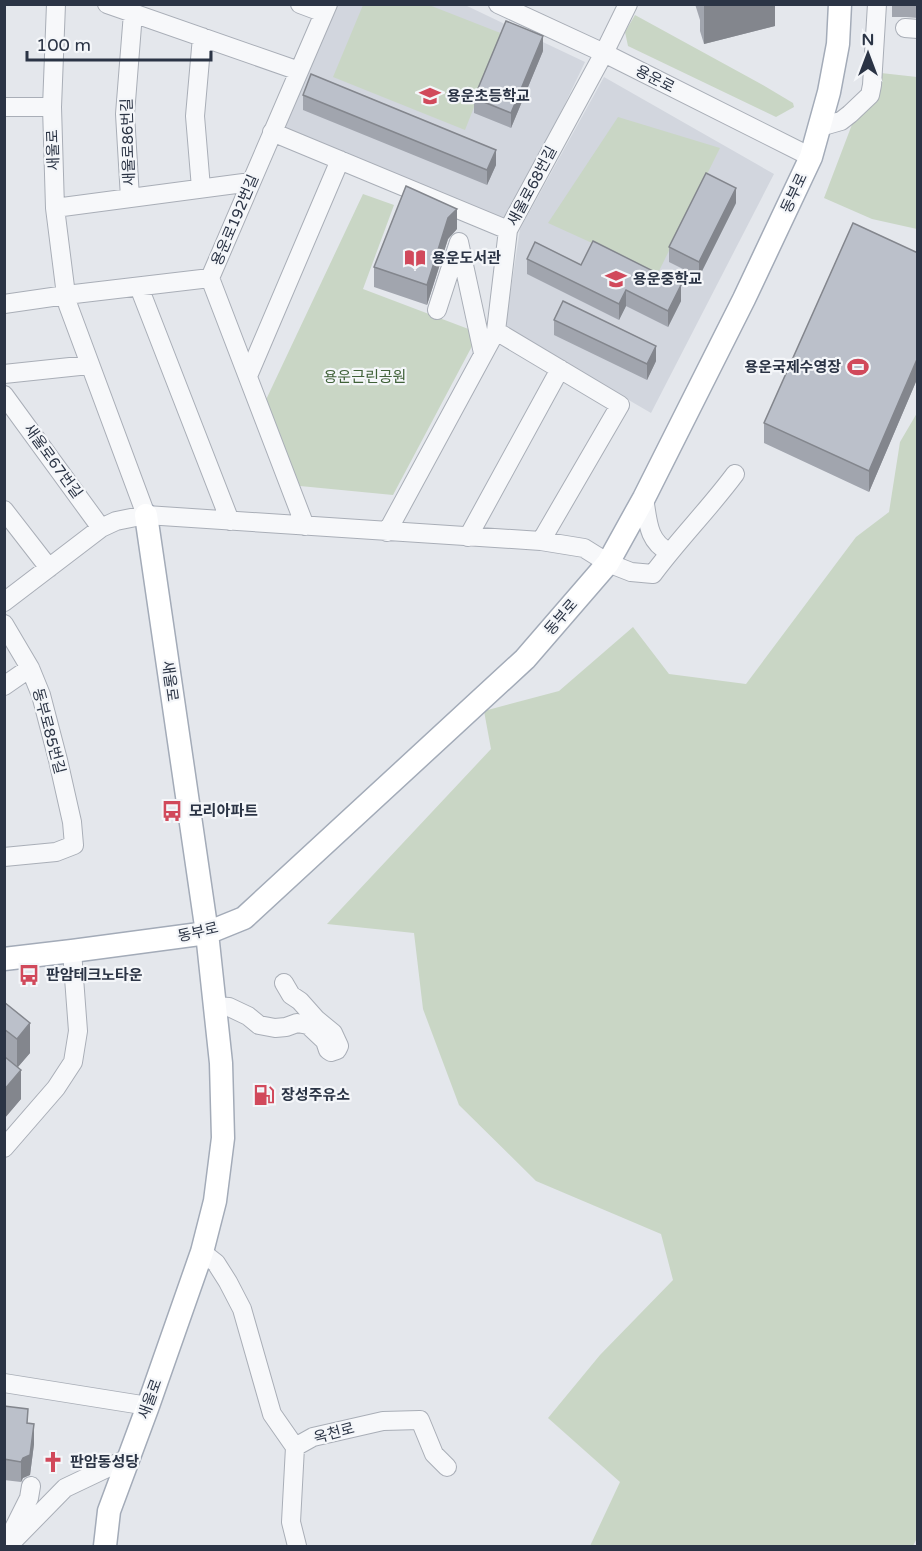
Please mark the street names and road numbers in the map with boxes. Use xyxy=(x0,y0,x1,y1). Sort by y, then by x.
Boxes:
street label: 용운로 xyxy=(632,62,678,96)
street label: 새울로86번길 xyxy=(117,98,139,186)
street label: 새울로 xyxy=(43,129,63,171)
street label: 새울로68번길 xyxy=(503,143,561,229)
street label: 동부로 xyxy=(777,170,811,216)
street label: 용운로192번길 xyxy=(208,172,262,268)
street label: 새울로67번길 xyxy=(20,420,86,502)
street label: 동부로 xyxy=(541,595,581,639)
street label: 새울로 xyxy=(158,659,182,703)
street label: 동부로85번길 xyxy=(29,686,69,776)
street label: 동부로 xyxy=(176,919,220,945)
street label: 새울로 xyxy=(134,1376,166,1422)
street label: 옥천로 xyxy=(312,1419,356,1447)

